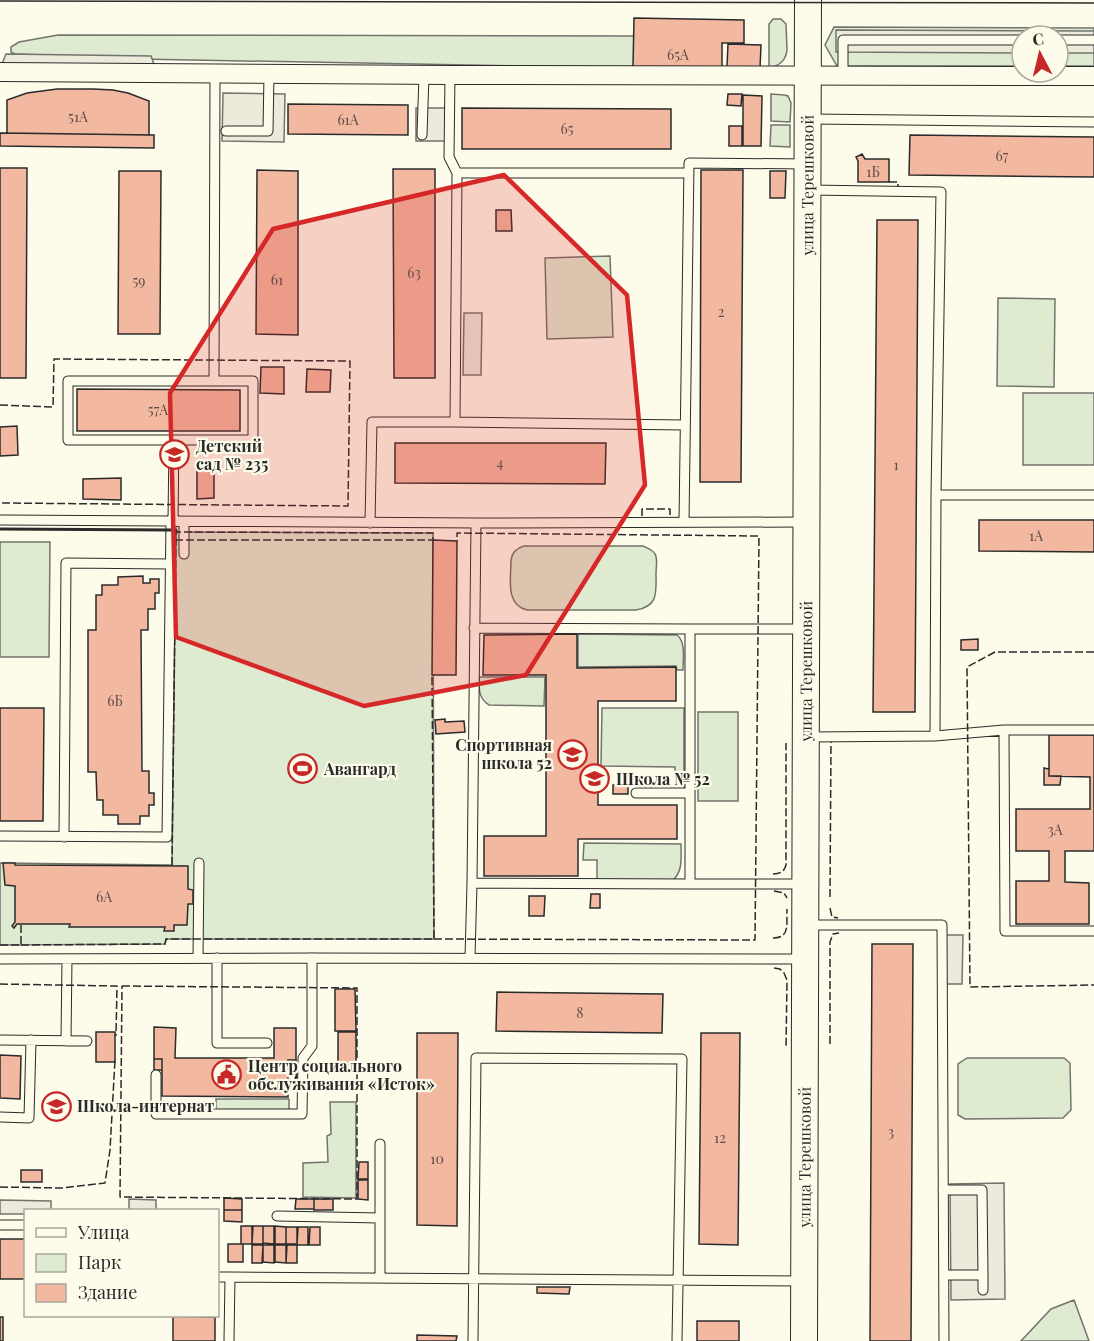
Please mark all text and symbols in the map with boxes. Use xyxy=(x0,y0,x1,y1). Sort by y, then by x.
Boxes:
north arrow xyxy=(1010,24,1070,84)
text: С xyxy=(1031,28,1045,50)
house number: 65А xyxy=(667,45,689,64)
house number: 51А xyxy=(68,107,88,126)
house number: 61А xyxy=(337,110,359,129)
street label: улица Терешковой xyxy=(796,115,818,256)
house number: 65 xyxy=(560,119,574,138)
house number: 67 xyxy=(996,146,1009,165)
house number: 1Б xyxy=(866,162,880,181)
house number: 63 xyxy=(407,263,421,282)
house number: 61 xyxy=(271,270,283,289)
house number: 59 xyxy=(133,271,145,290)
house number: 2 xyxy=(718,302,725,321)
house number: 57А xyxy=(148,400,168,419)
place label: Детский сад № 235 xyxy=(196,435,268,474)
school or university icon: Детский сад № 235 xyxy=(159,439,191,471)
house number: 4 xyxy=(497,453,504,472)
house number: 1 xyxy=(893,455,899,474)
house number: 1А xyxy=(1029,526,1043,545)
street label: улица Терешковой xyxy=(795,601,816,742)
house number: 6Б xyxy=(107,691,123,710)
place label: Спортивная школа 52 xyxy=(455,734,552,773)
school or university icon: Спортивная школа 52 xyxy=(557,738,589,770)
sports icon: Авангард xyxy=(287,753,319,785)
place label: Авангард xyxy=(323,758,396,779)
school or university icon: Школа № 52 xyxy=(579,763,611,795)
place label: Школа № 52 xyxy=(616,768,710,789)
house number: 3А xyxy=(1047,820,1063,839)
house number: 6А xyxy=(96,887,112,906)
house number: 8 xyxy=(576,1003,584,1022)
place label: Центр социального обслуживания «Исток» xyxy=(248,1055,435,1094)
public building icon: Центр социального обслуживания «Исток» xyxy=(211,1059,243,1091)
street label: улица Терешковой xyxy=(793,1087,815,1228)
school or university icon: Школа-интернат xyxy=(40,1090,72,1122)
place label: Школа-интернат xyxy=(77,1095,214,1116)
house number: 3 xyxy=(888,1122,894,1141)
house number: 12 xyxy=(714,1128,726,1147)
house number: 10 xyxy=(430,1149,444,1168)
legend xyxy=(24,1209,219,1317)
text: Улица xyxy=(77,1220,129,1244)
text: Парк xyxy=(78,1250,121,1274)
text: Здание xyxy=(78,1280,137,1304)

